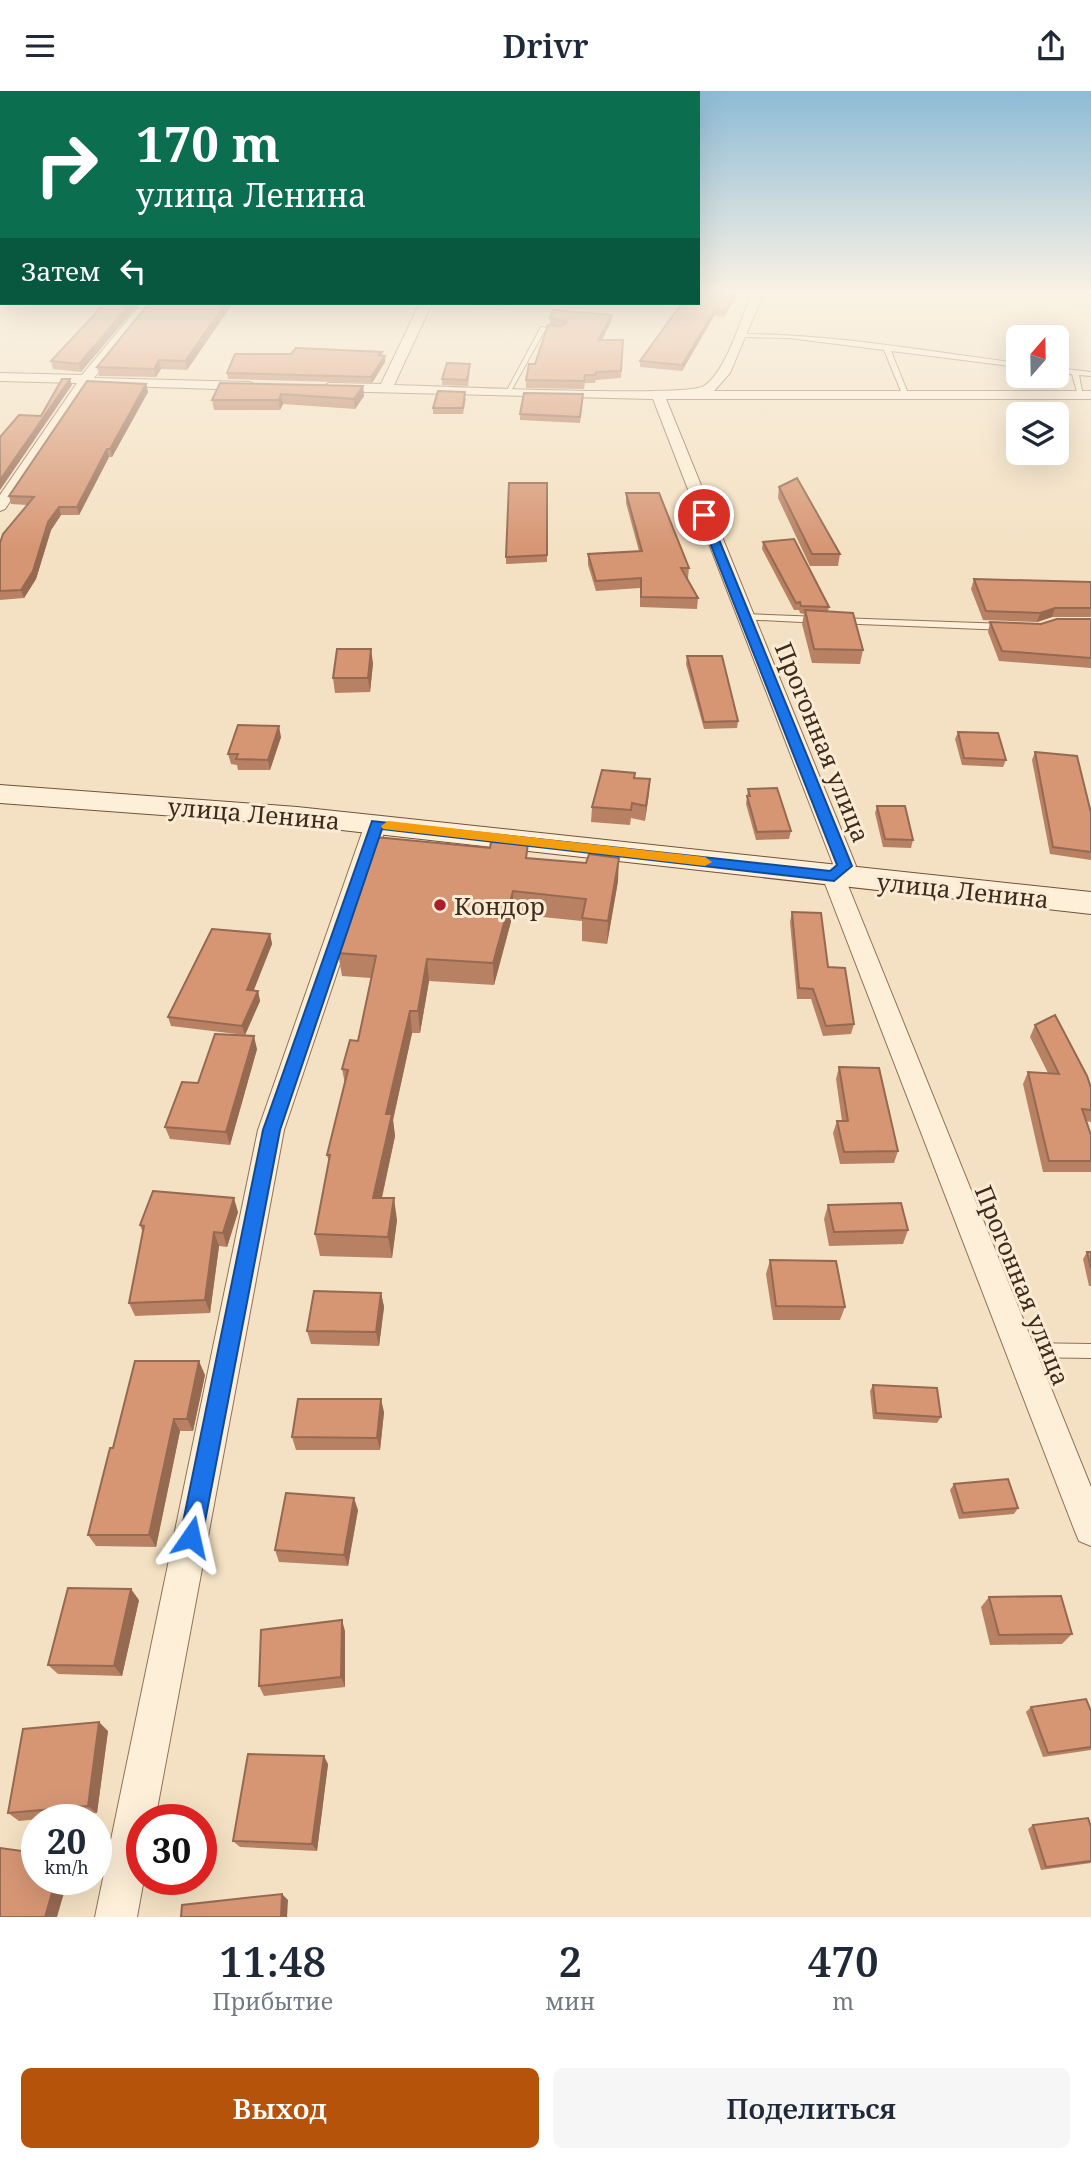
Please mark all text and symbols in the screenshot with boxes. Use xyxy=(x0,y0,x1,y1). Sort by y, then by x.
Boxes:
text: Drivr xyxy=(502,24,589,67)
icon: menu xyxy=(21,27,59,65)
icon: share xyxy=(1032,27,1070,65)
text: 170 m xyxy=(136,110,280,176)
icon: right xyxy=(21,119,112,210)
text: улица Ленина xyxy=(136,173,366,216)
icon: left xyxy=(114,252,152,290)
text: Затем xyxy=(21,253,100,289)
north arrow xyxy=(1006,325,1069,389)
map controls xyxy=(1006,325,1069,465)
button: layers xyxy=(1006,402,1069,465)
pin xyxy=(674,485,734,545)
icon: arrive xyxy=(685,496,723,534)
street label: Прогонная улица xyxy=(768,637,878,847)
street label: улица Ленина xyxy=(166,789,342,837)
street label: улица Ленина xyxy=(875,865,1051,915)
place label: Кондор xyxy=(454,889,545,922)
marker: Кондор xyxy=(432,897,448,913)
street label: Прогонная улица xyxy=(968,1180,1078,1390)
position arrow xyxy=(154,1500,228,1574)
speed limit sign: 30 xyxy=(126,1804,217,1895)
text: 20 xyxy=(47,1817,86,1864)
text: km/h xyxy=(44,1855,89,1879)
text: 11:48 xyxy=(219,1932,326,1989)
text: 2 xyxy=(558,1932,582,1989)
text: 470 xyxy=(808,1932,879,1989)
text: Прибытие xyxy=(212,1985,333,2017)
text: мин xyxy=(545,1985,595,2017)
text: m xyxy=(832,1985,854,2017)
button: Выход xyxy=(21,2068,539,2148)
button: Поделиться xyxy=(553,2068,1070,2148)

